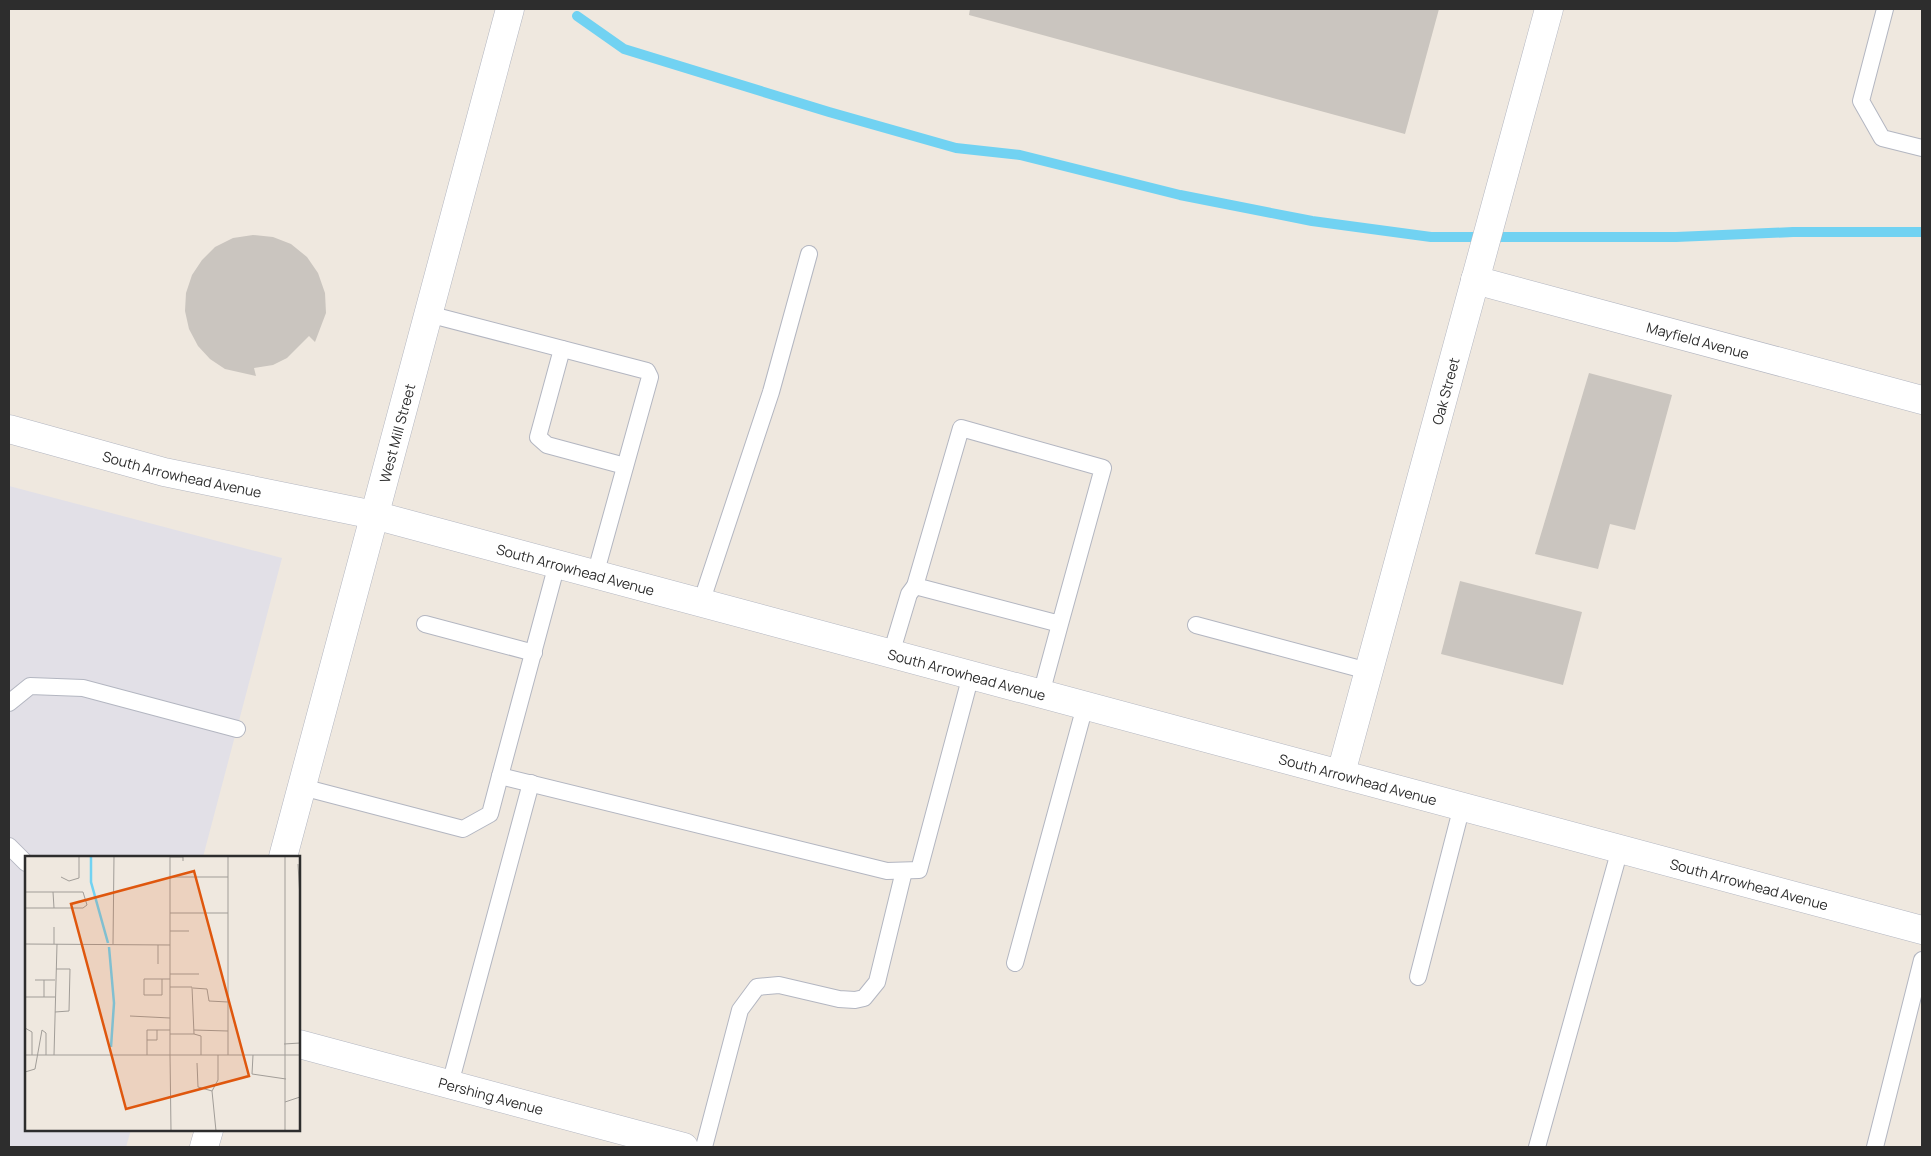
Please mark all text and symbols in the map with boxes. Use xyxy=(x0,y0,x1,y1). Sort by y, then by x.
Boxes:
street label: Mayfield Avenue xyxy=(1645,317,1752,363)
street label: Oak Street xyxy=(1427,355,1463,427)
street label: West Mill Street xyxy=(374,381,419,485)
street label: South Arrowhead Avenue xyxy=(100,446,263,501)
street label: South Arrowhead Avenue xyxy=(495,539,657,599)
street label: South Arrowhead Avenue xyxy=(886,644,1048,704)
street label: South Arrowhead Avenue xyxy=(1277,749,1439,809)
street label: South Arrowhead Avenue xyxy=(1668,853,1830,914)
inset map xyxy=(25,856,300,1131)
street label: Pershing Avenue xyxy=(437,1072,546,1119)

